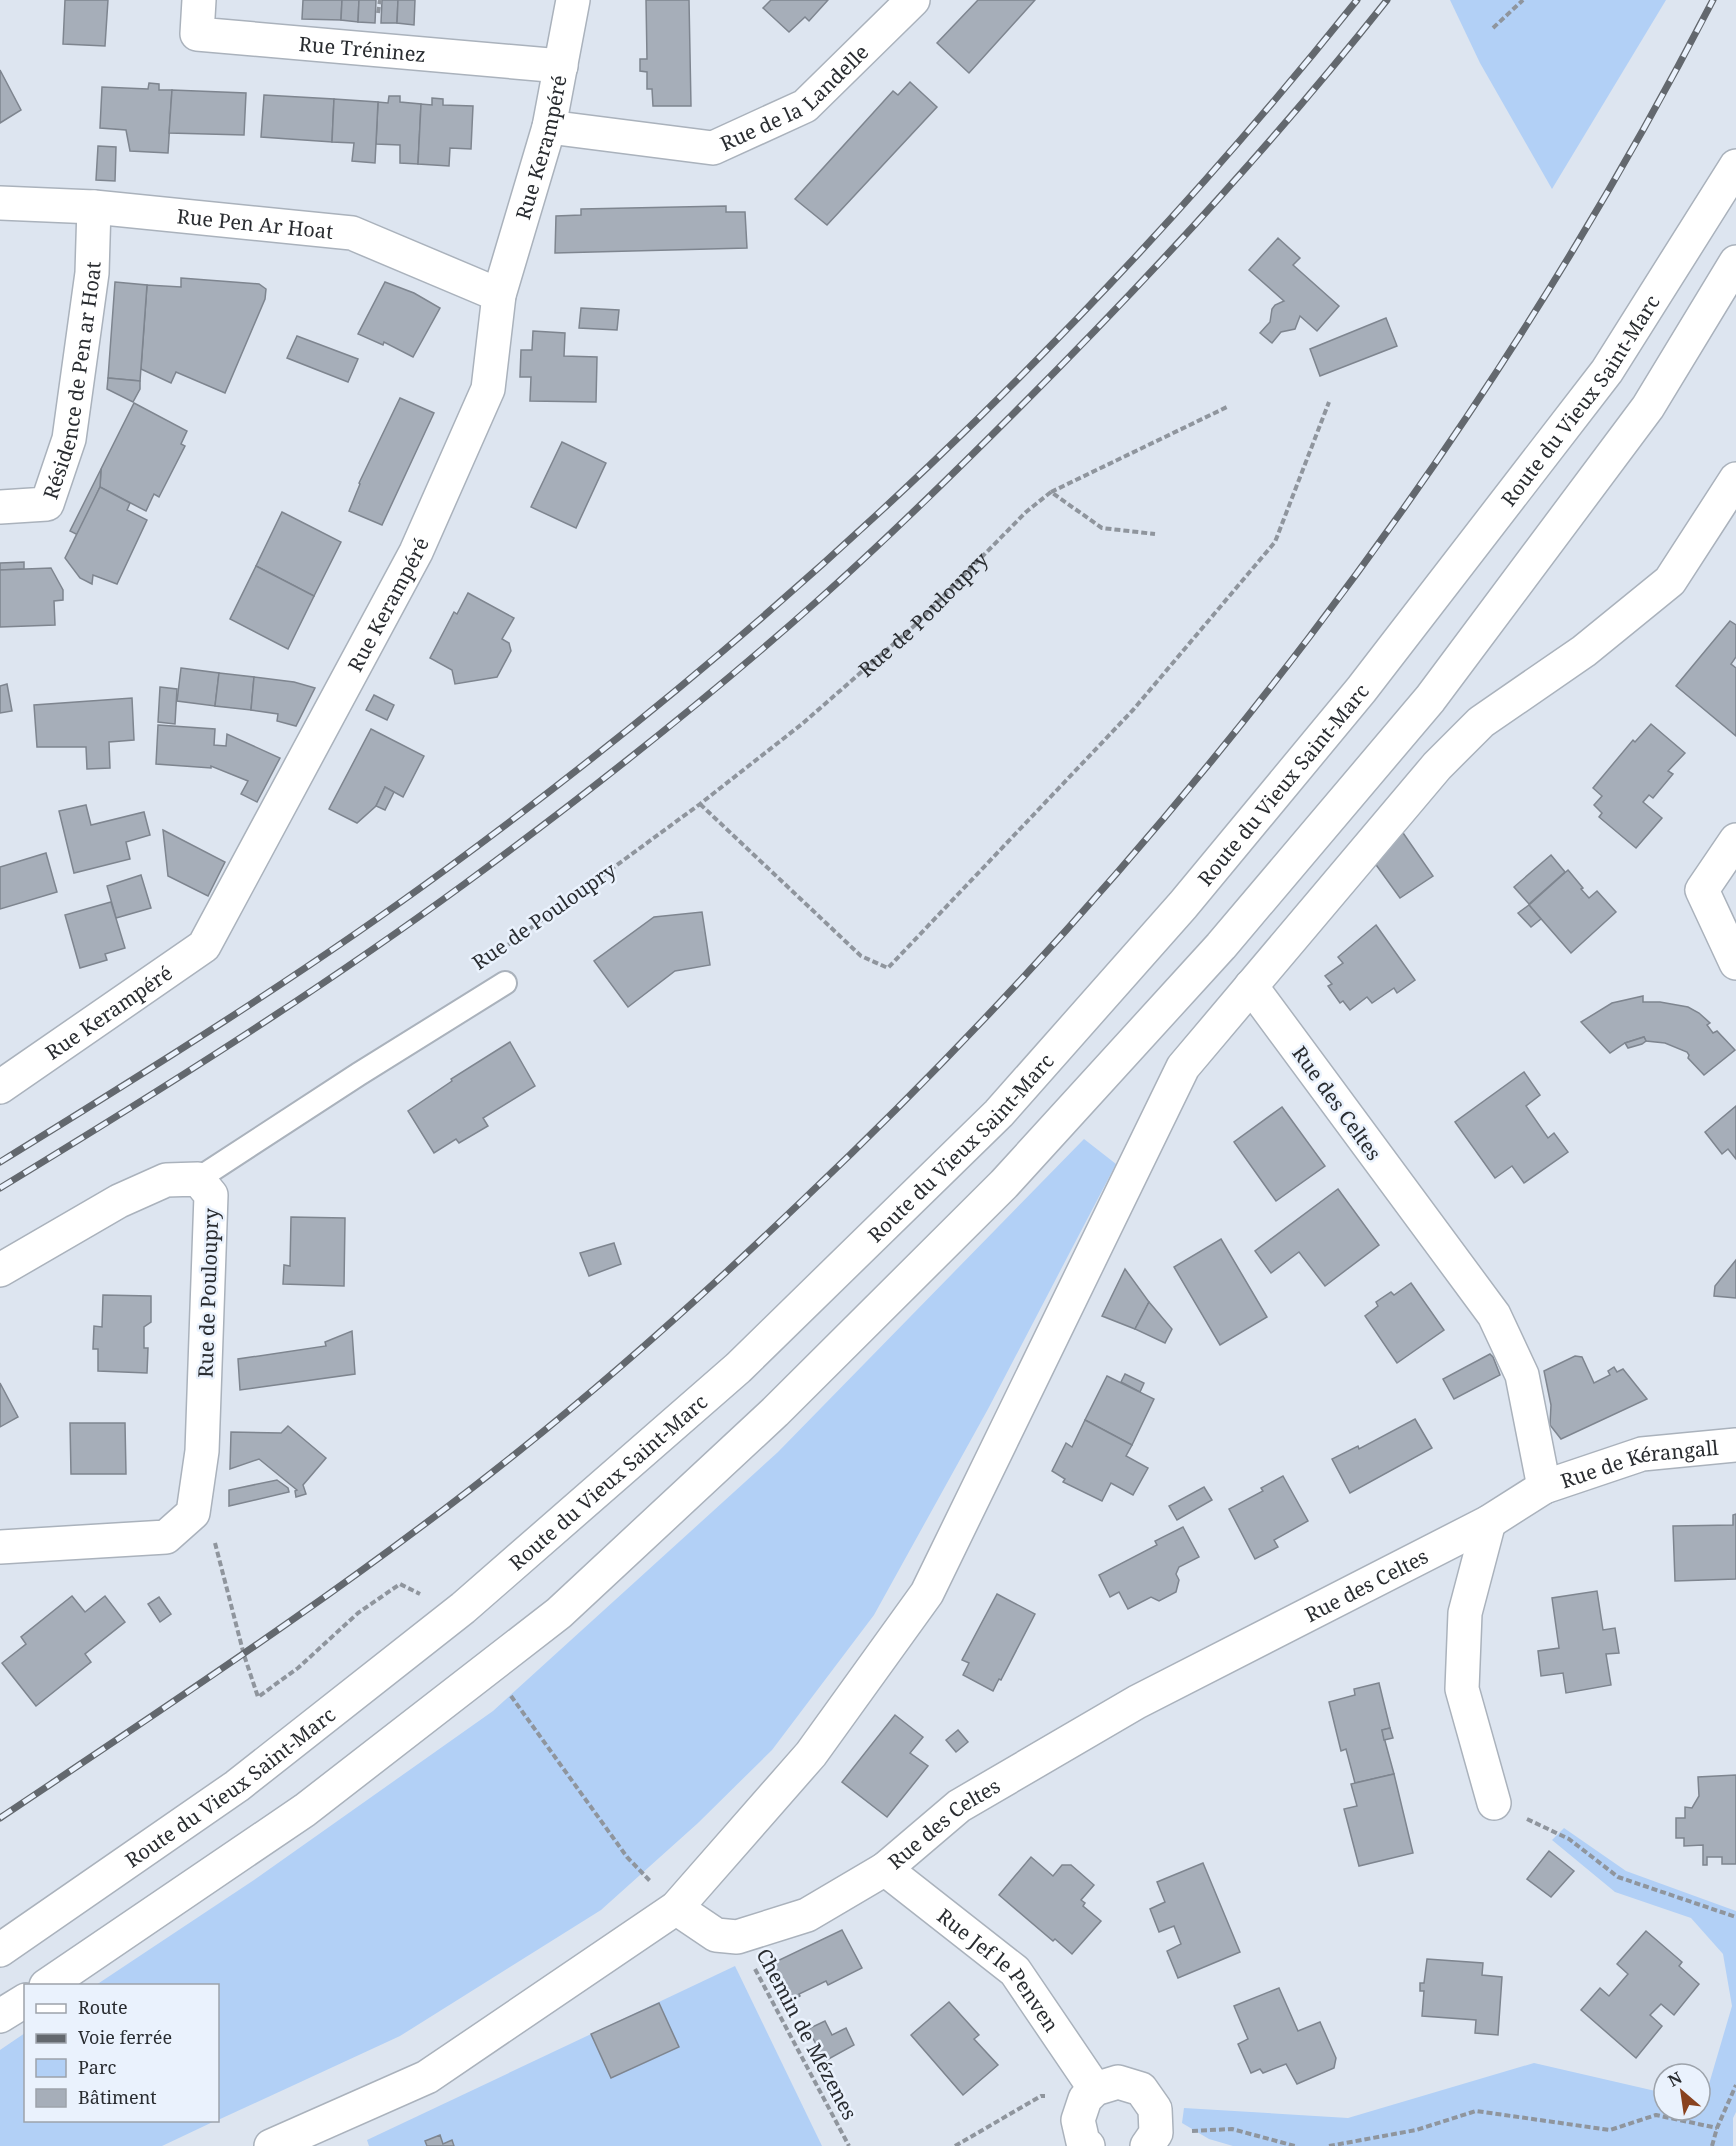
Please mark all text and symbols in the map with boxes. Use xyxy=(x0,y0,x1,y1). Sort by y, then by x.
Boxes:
street label: Rue Tréninez xyxy=(298,30,427,68)
street label: Rue de la Landelle xyxy=(716,38,874,157)
street label: Rue Kerampéré xyxy=(509,73,572,223)
street label: Rue Pen Ar Hoat xyxy=(176,202,335,245)
street label: Résidence de Pen ar Hoat xyxy=(36,261,106,503)
street label: Route du Vieux Saint-Marc xyxy=(1494,289,1665,511)
street label: Rue Kerampéré xyxy=(341,533,434,676)
street label: Rue de Pouloupry xyxy=(852,545,994,682)
street label: Route du Vieux Saint-Marc xyxy=(1191,678,1374,891)
street label: Rue de Pouloupry xyxy=(467,856,622,976)
street label: Rue Kerampéré xyxy=(40,959,177,1065)
street label: Rue des Celtes xyxy=(1286,1041,1388,1165)
street label: Route du Vieux Saint-Marc xyxy=(861,1047,1059,1248)
street label: Rue de Pouloupry xyxy=(192,1207,224,1378)
street label: Route du Vieux Saint-Marc xyxy=(503,1388,713,1576)
street label: Rue de Kérangall xyxy=(1557,1433,1719,1494)
street label: Rue des Celtes xyxy=(1300,1542,1432,1628)
street label: Route du Vieux Saint-Marc xyxy=(120,1700,341,1873)
street label: Rue des Celtes xyxy=(882,1772,1005,1875)
street label: Rue Jef le Penven xyxy=(932,1902,1066,2037)
street label: Chemin de Mézenes xyxy=(750,1944,864,2124)
legend xyxy=(24,1984,219,2122)
text: Route xyxy=(78,1995,128,2019)
text: Voie ferrée xyxy=(78,2025,172,2049)
text: Parc xyxy=(78,2055,116,2079)
north arrow xyxy=(1652,2062,1712,2122)
text: N xyxy=(1664,2066,1686,2092)
text: Bâtiment xyxy=(78,2085,157,2109)

